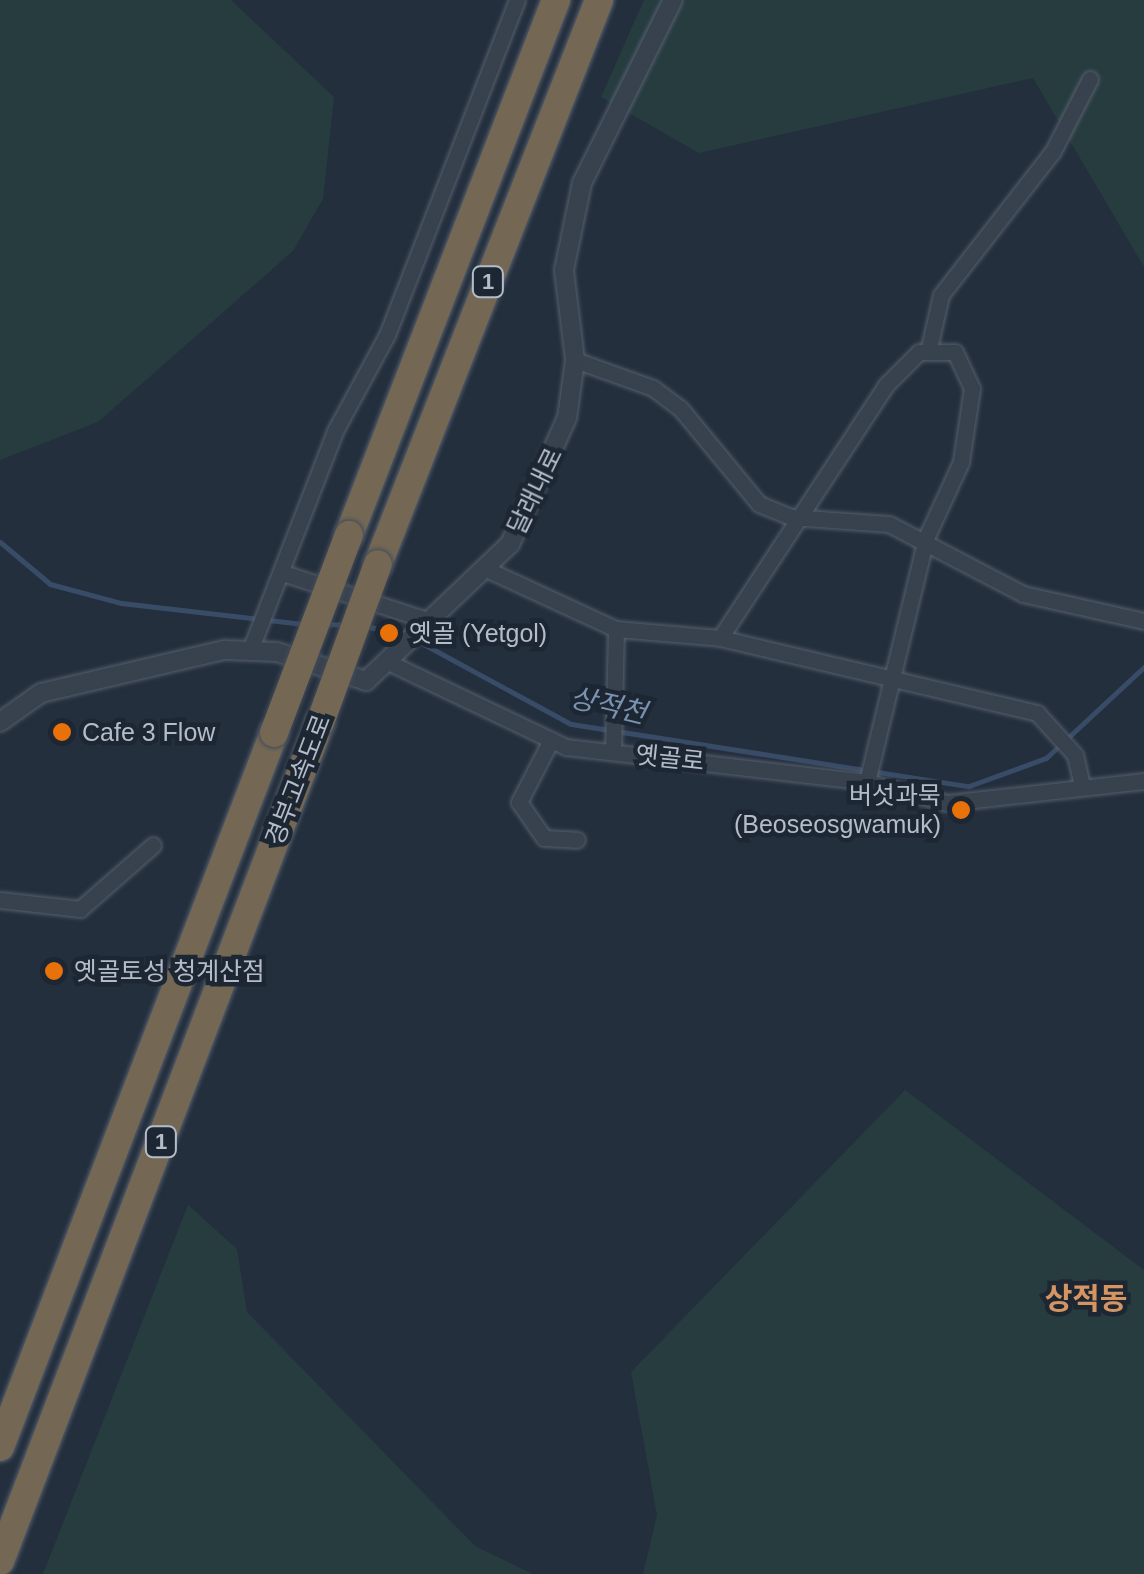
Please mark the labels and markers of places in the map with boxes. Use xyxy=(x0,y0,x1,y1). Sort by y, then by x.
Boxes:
place label: 옛골 (Yetgol) xyxy=(409,618,547,648)
marker: 옛골 (Yetgol) xyxy=(378,622,400,644)
place label: Cafe 3 Flow xyxy=(82,717,215,747)
marker: Cafe 3 Flow xyxy=(51,721,73,743)
place label: 버섯과묵 (Beoseosgwamuk) xyxy=(734,781,941,840)
marker: 버섯과묵 (Beoseosgwamuk) xyxy=(950,799,972,821)
place label: 옛골토성 청계산점 xyxy=(74,956,265,986)
marker: 옛골토성 청계산점 xyxy=(43,960,65,982)

